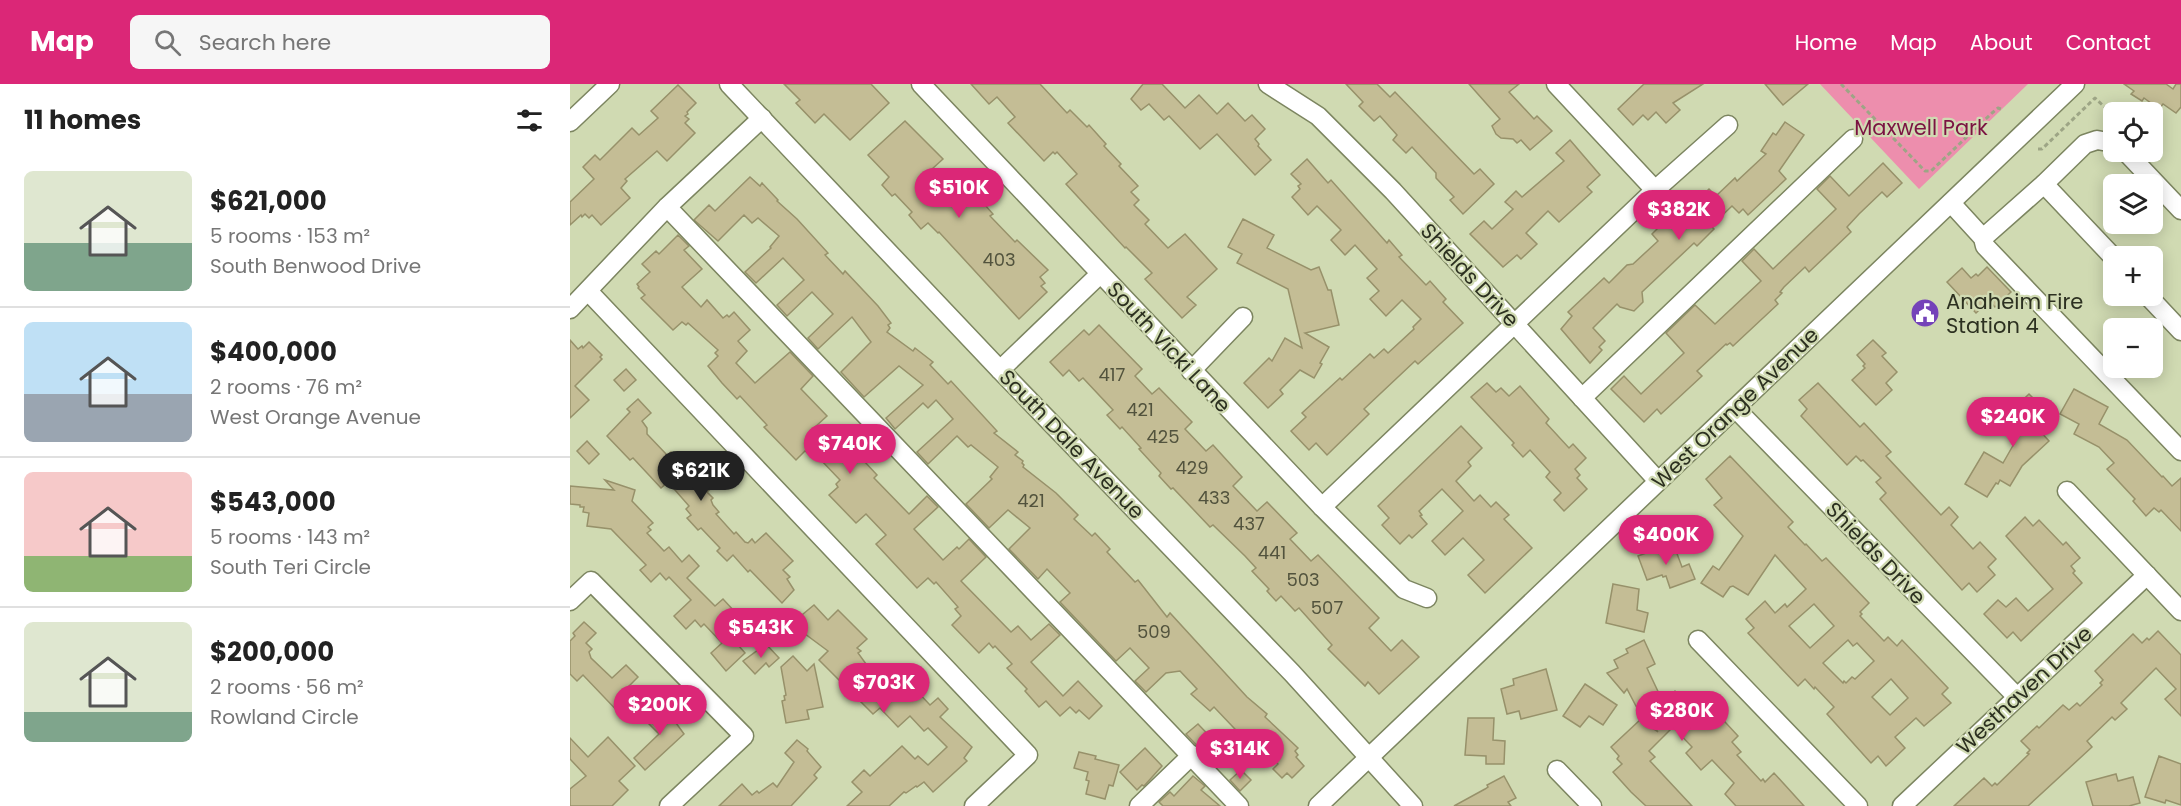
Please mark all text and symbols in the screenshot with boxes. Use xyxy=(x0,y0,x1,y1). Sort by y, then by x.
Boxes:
search box xyxy=(130,15,550,69)
text: Map xyxy=(30,22,94,61)
icon: search xyxy=(151,26,184,59)
text: Search here xyxy=(199,27,331,58)
text: Home xyxy=(1795,28,1857,57)
text: Map xyxy=(1890,28,1937,57)
text: About xyxy=(1970,28,2033,57)
text: Contact xyxy=(2066,28,2151,57)
text: 11 homes xyxy=(24,102,141,138)
map controls xyxy=(2103,102,2163,378)
button: locate xyxy=(2103,102,2163,162)
icon: filters xyxy=(513,104,546,137)
park label: Maxwell Park xyxy=(1854,113,1988,142)
pin: $510K xyxy=(917,168,1001,219)
text: $510K xyxy=(929,173,989,201)
button: layers xyxy=(2103,174,2163,234)
text: $621,000 xyxy=(210,183,327,219)
pin: $382K xyxy=(1637,190,1721,241)
icon: home xyxy=(72,195,144,267)
text: $382K xyxy=(1647,195,1711,223)
street label: Shields Drive xyxy=(1414,217,1526,333)
text: 5 rooms · 153 m² xyxy=(210,222,370,250)
button: + xyxy=(2103,246,2163,306)
house number: 403 xyxy=(982,247,1016,272)
text: South Benwood Drive xyxy=(210,252,421,280)
street label: South Vicki Lane xyxy=(1101,275,1237,419)
place label: Anaheim Fire Station 4 xyxy=(1946,287,2083,340)
public building icon: Anaheim Fire Station 4 xyxy=(1909,297,1941,329)
button: − xyxy=(2103,318,2163,378)
street label: West Orange Avenue xyxy=(1645,321,1825,495)
text: $400,000 xyxy=(210,334,337,370)
icon: home xyxy=(72,346,144,418)
house number: 417 xyxy=(1099,362,1126,387)
street label: South Dale Avenue xyxy=(993,363,1151,525)
text: 2 rooms · 76 m² xyxy=(210,373,362,401)
house number: 421 xyxy=(1126,397,1154,422)
pin: $240K xyxy=(1971,397,2055,448)
text: $240K xyxy=(1980,402,2046,430)
text: West Orange Avenue xyxy=(210,403,421,431)
pin: $740K xyxy=(808,424,892,475)
house number: 425 xyxy=(1147,424,1179,449)
text: $740K xyxy=(818,429,882,457)
pin: $621K xyxy=(659,451,743,502)
house number: 429 xyxy=(1175,455,1209,480)
text: $621K xyxy=(672,456,730,484)
text: $543,000 xyxy=(210,484,336,520)
house number: 433 xyxy=(1198,485,1230,510)
house number: 421 xyxy=(1017,488,1045,513)
street label: Shields Drive xyxy=(1820,495,1932,611)
icon: home xyxy=(72,496,144,568)
house number: 437 xyxy=(1233,511,1265,536)
pin: $400K xyxy=(1624,515,1708,566)
text: $400K xyxy=(1633,520,1699,548)
text: 5 rooms · 143 m² xyxy=(210,523,370,551)
house number: 441 xyxy=(1258,540,1286,565)
text: South Teri Circle xyxy=(210,553,371,581)
house number: 503 xyxy=(1286,567,1320,592)
house number: 507 xyxy=(1311,595,1343,620)
pin: $543K xyxy=(719,608,803,659)
text: $543K xyxy=(728,613,794,641)
house number: 509 xyxy=(1137,619,1171,644)
street label: Westhaven Drive xyxy=(1950,619,2098,761)
text: $200,000 xyxy=(210,634,334,670)
icon: home xyxy=(72,646,144,718)
pin: $703K xyxy=(842,663,926,714)
text: $703K xyxy=(853,668,915,696)
text: 2 rooms · 56 m² xyxy=(210,673,364,701)
pin: $200K xyxy=(618,685,702,736)
text: $200K xyxy=(628,690,692,718)
pin: $280K xyxy=(1640,691,1724,742)
text: $280K xyxy=(1650,696,1714,724)
text: Rowland Circle xyxy=(210,703,359,731)
pin: $314K xyxy=(1198,729,1282,780)
text: $314K xyxy=(1210,734,1270,762)

